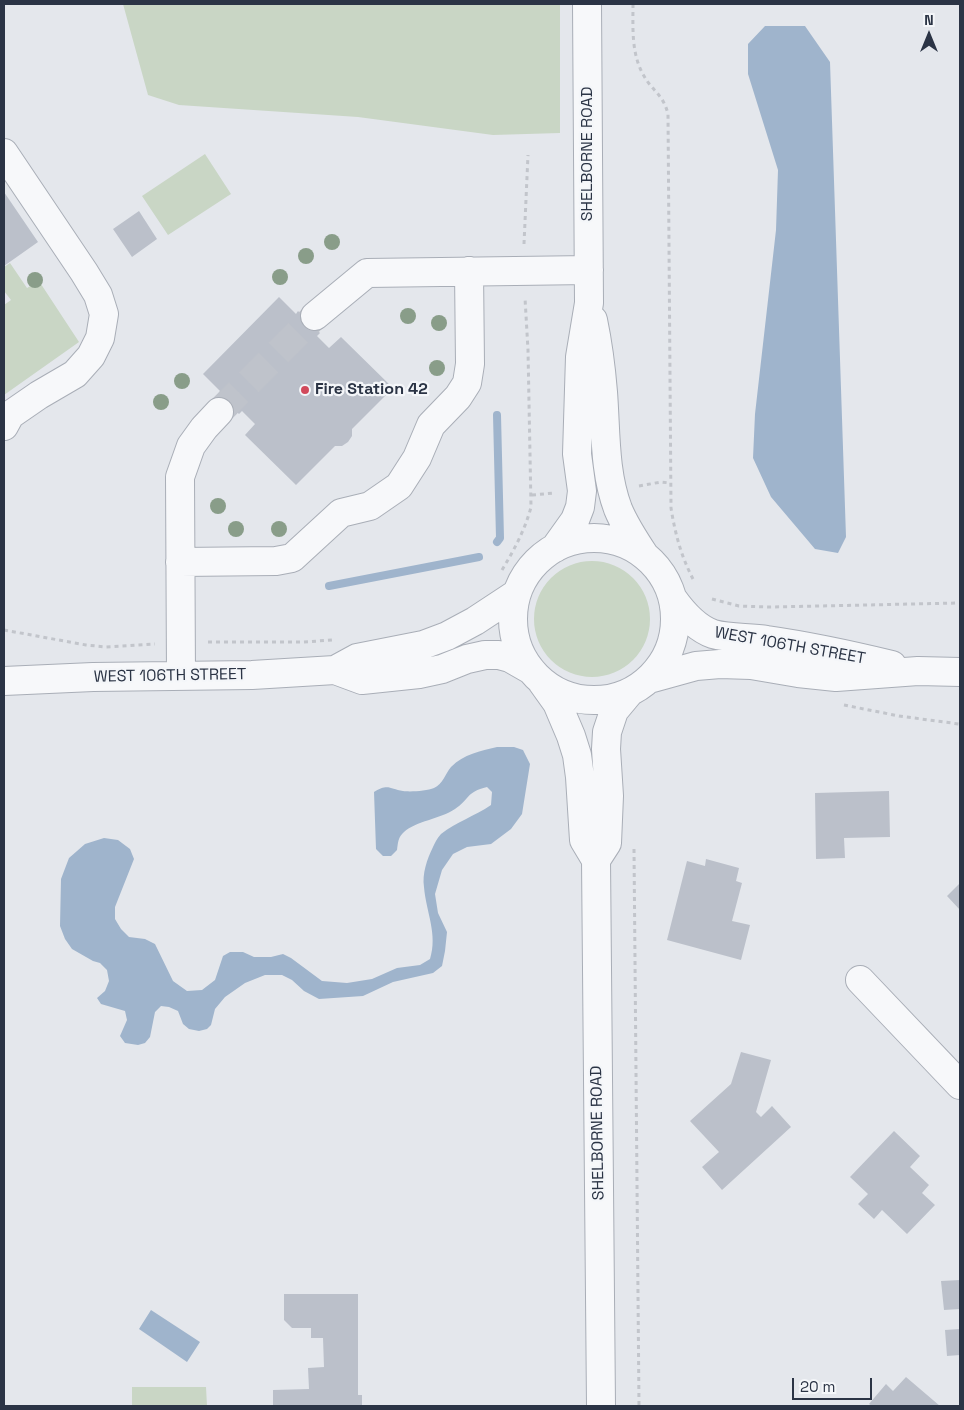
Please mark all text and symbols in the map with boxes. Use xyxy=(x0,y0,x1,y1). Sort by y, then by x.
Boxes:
north arrow xyxy=(904,10,954,60)
text: N xyxy=(924,11,934,29)
street label: SHELBORNE ROAD xyxy=(578,87,598,221)
place label: Fire Station 42 xyxy=(315,380,428,400)
marker: Fire Station 42 xyxy=(299,384,311,396)
street label: WEST 106TH STREET xyxy=(713,623,867,669)
street label: WEST 106TH STREET xyxy=(93,665,247,687)
street label: SHELBORNE ROAD xyxy=(587,1066,609,1200)
scale bar xyxy=(794,1368,874,1400)
text: 20 m xyxy=(800,1377,835,1396)

